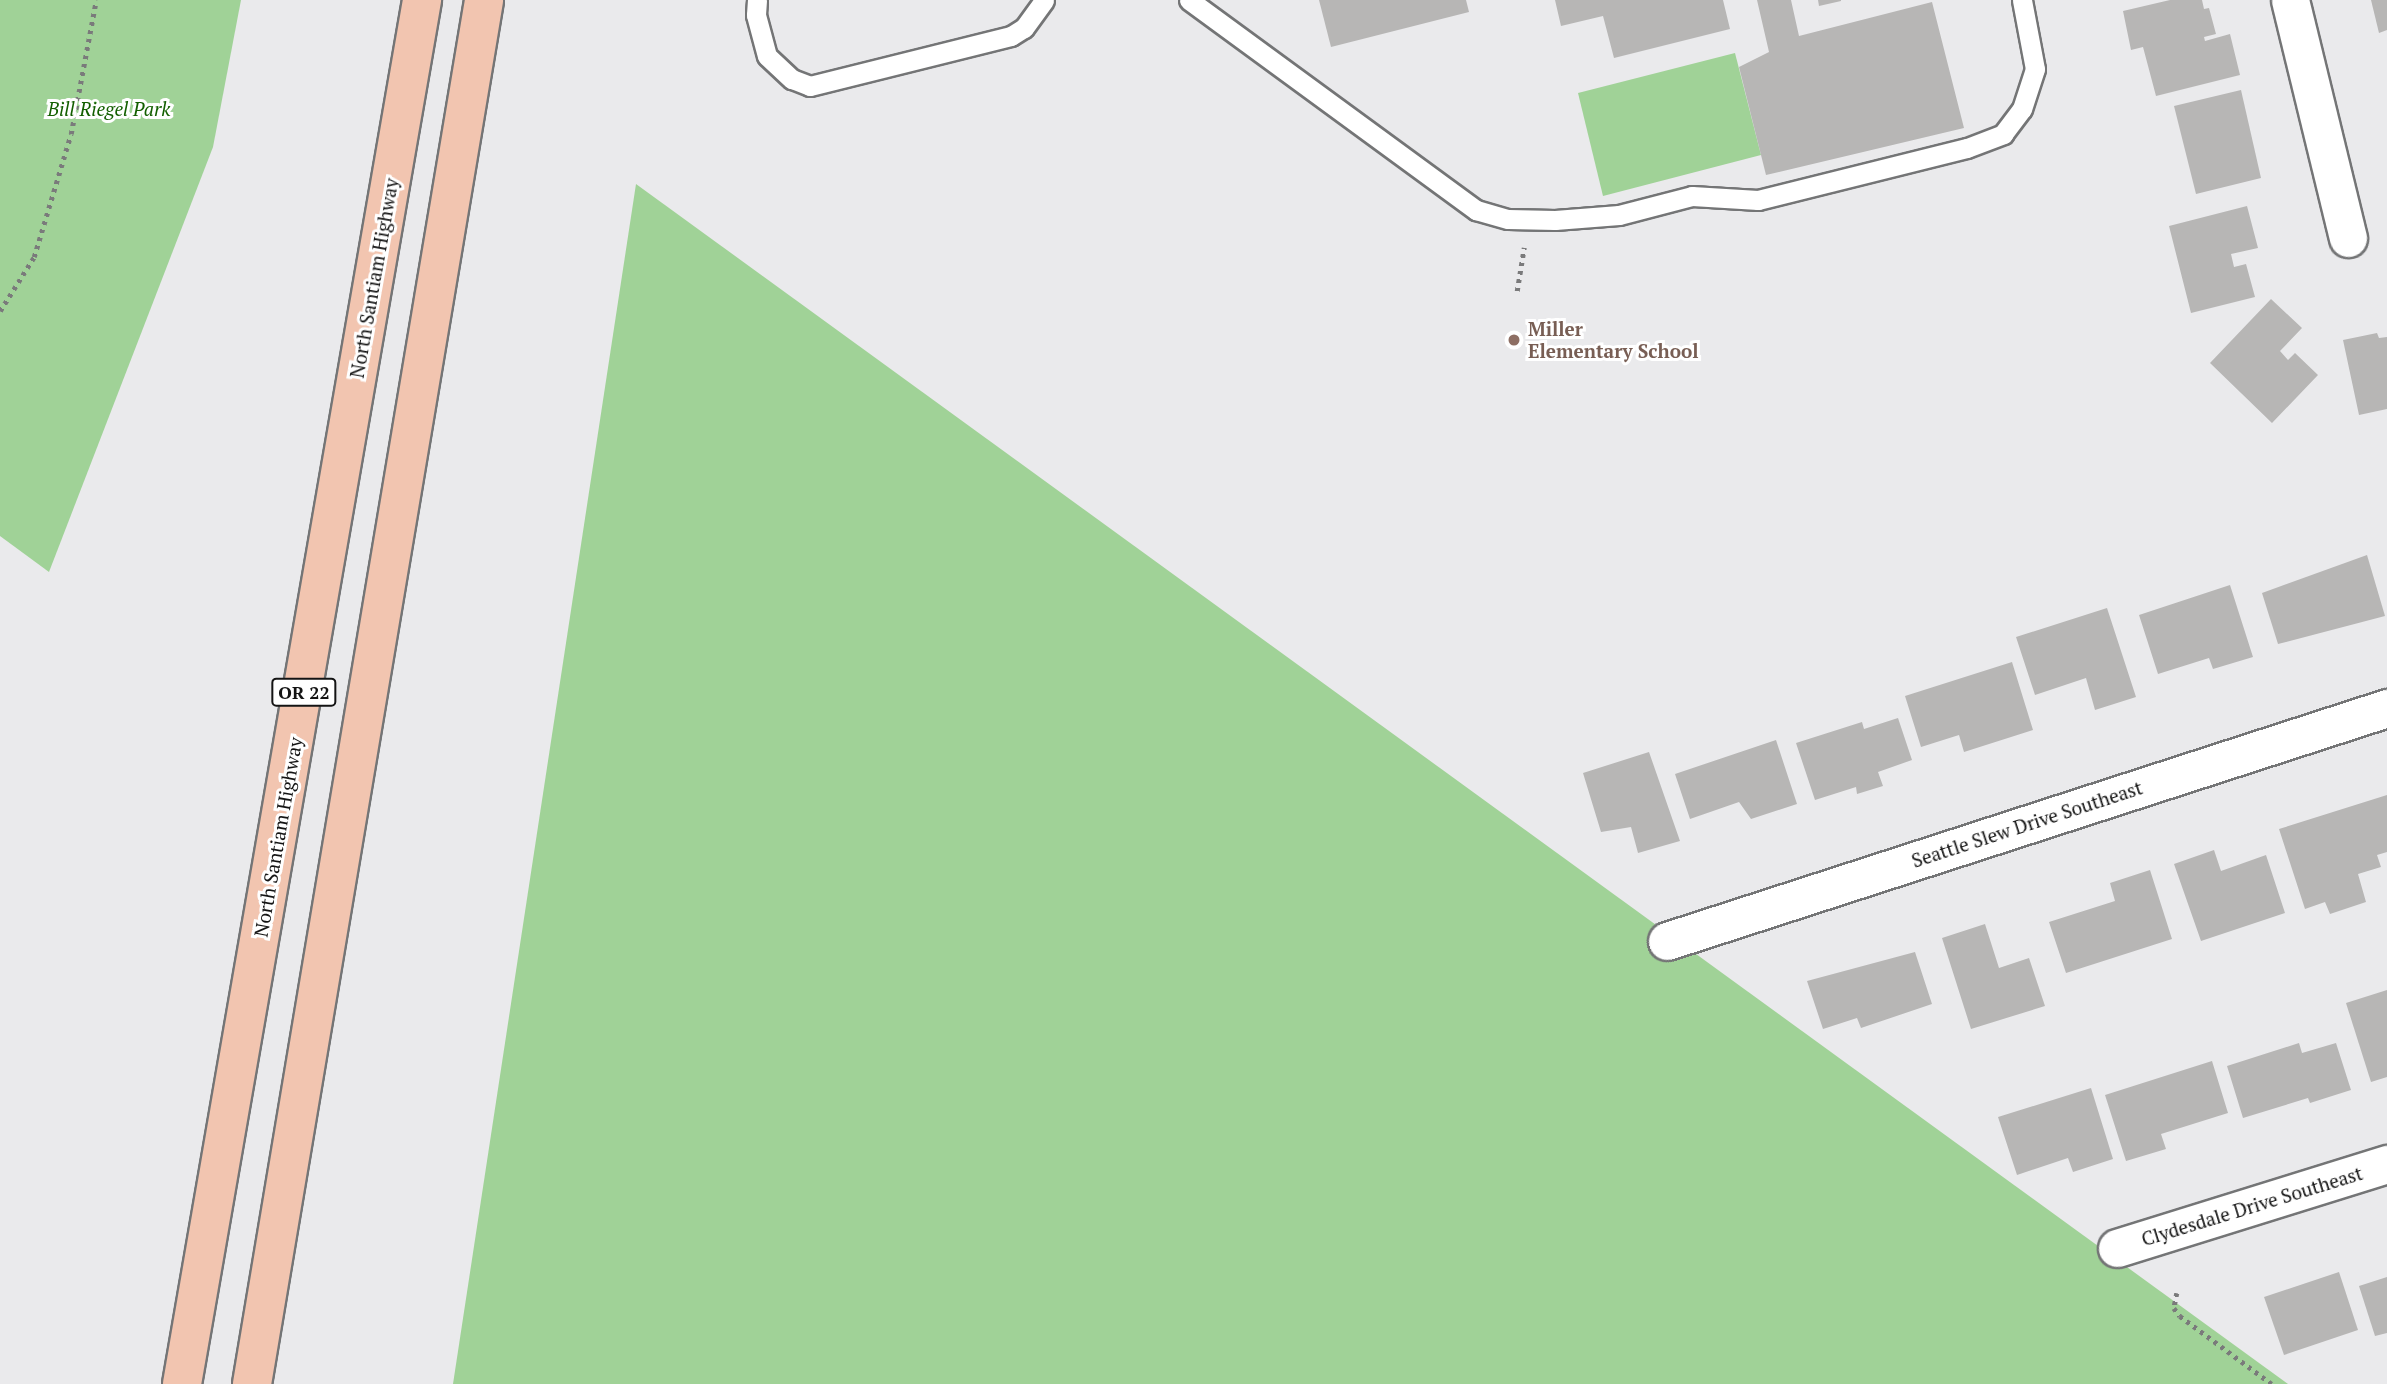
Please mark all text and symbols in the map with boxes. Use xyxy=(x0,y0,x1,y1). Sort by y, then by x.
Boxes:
park label: Bill Riegel Park xyxy=(48,98,170,120)
street label: North Santiam Highway xyxy=(345,176,403,380)
place label: Miller Elementary School xyxy=(1528,318,1699,362)
marker: Miller Elementary School xyxy=(1506,332,1522,348)
road number: OR 22 xyxy=(271,678,337,706)
street label: North Santiam Highway xyxy=(249,735,307,939)
street label: Seattle Slew Drive Southeast xyxy=(1909,776,2145,872)
street label: Clydesdale Drive Southeast xyxy=(2139,1161,2365,1251)

